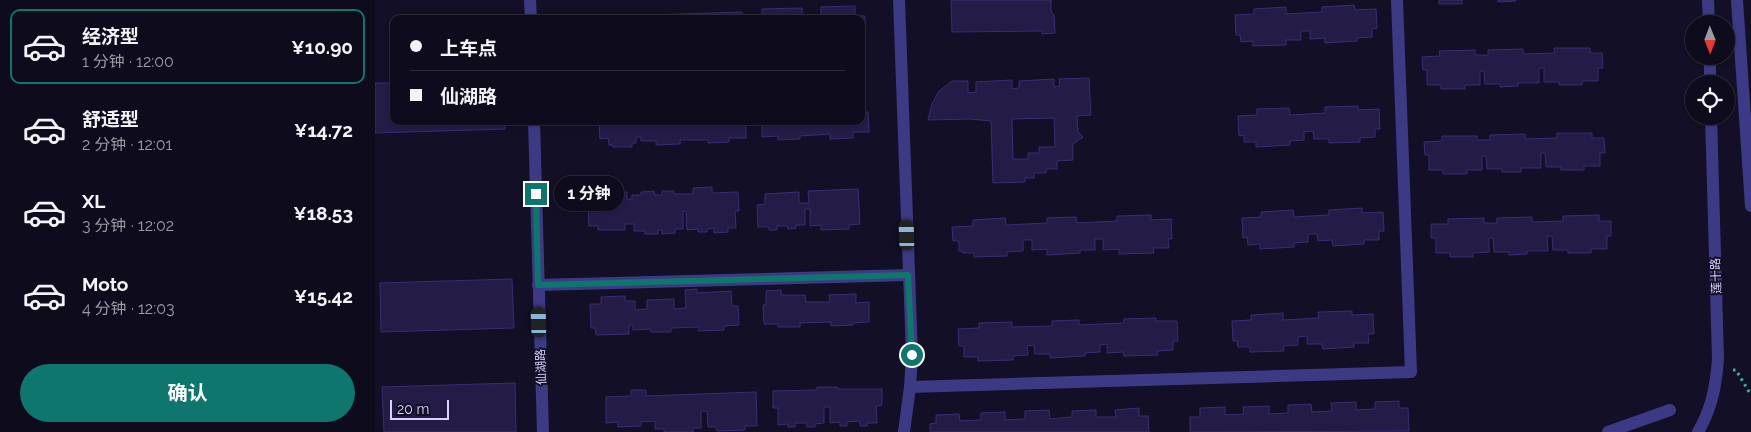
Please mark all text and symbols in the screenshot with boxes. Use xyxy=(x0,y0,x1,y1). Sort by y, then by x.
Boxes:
north arrow xyxy=(1685,15,1735,65)
map controls xyxy=(1685,15,1735,125)
icon: car xyxy=(22,24,67,69)
text: 经济型 xyxy=(82,25,139,47)
text: ¥10.90 xyxy=(291,36,353,58)
text: 上车点 xyxy=(440,37,497,59)
text: 1 分钟 · 12:00 xyxy=(82,52,174,71)
button: locate xyxy=(1685,75,1735,125)
text: 仙湖路 xyxy=(440,85,497,107)
icon: car xyxy=(22,107,67,152)
text: 舒适型 xyxy=(82,108,139,130)
text: ¥14.72 xyxy=(294,119,353,141)
text: 2 分钟 · 12:01 xyxy=(82,135,172,154)
callout: 1 分钟 xyxy=(553,176,623,212)
route end xyxy=(525,183,547,205)
text: 1 分钟 xyxy=(567,184,611,203)
icon: car xyxy=(22,190,67,235)
text: XL xyxy=(82,190,105,212)
text: ¥18.53 xyxy=(293,202,353,224)
text: 3 分钟 · 12:02 xyxy=(82,216,174,235)
car xyxy=(898,220,915,250)
street label: 莲十路 xyxy=(1708,258,1724,294)
icon: car xyxy=(22,273,67,318)
text: Moto xyxy=(82,273,128,295)
text: ¥15.42 xyxy=(294,285,353,307)
text: 4 分钟 · 12:03 xyxy=(82,299,175,318)
car xyxy=(530,307,547,337)
route start xyxy=(901,344,923,366)
street label: 仙湖路 xyxy=(533,349,549,385)
button: 确认 xyxy=(20,364,355,422)
scale bar xyxy=(390,397,449,420)
text: 20 m xyxy=(397,401,429,417)

